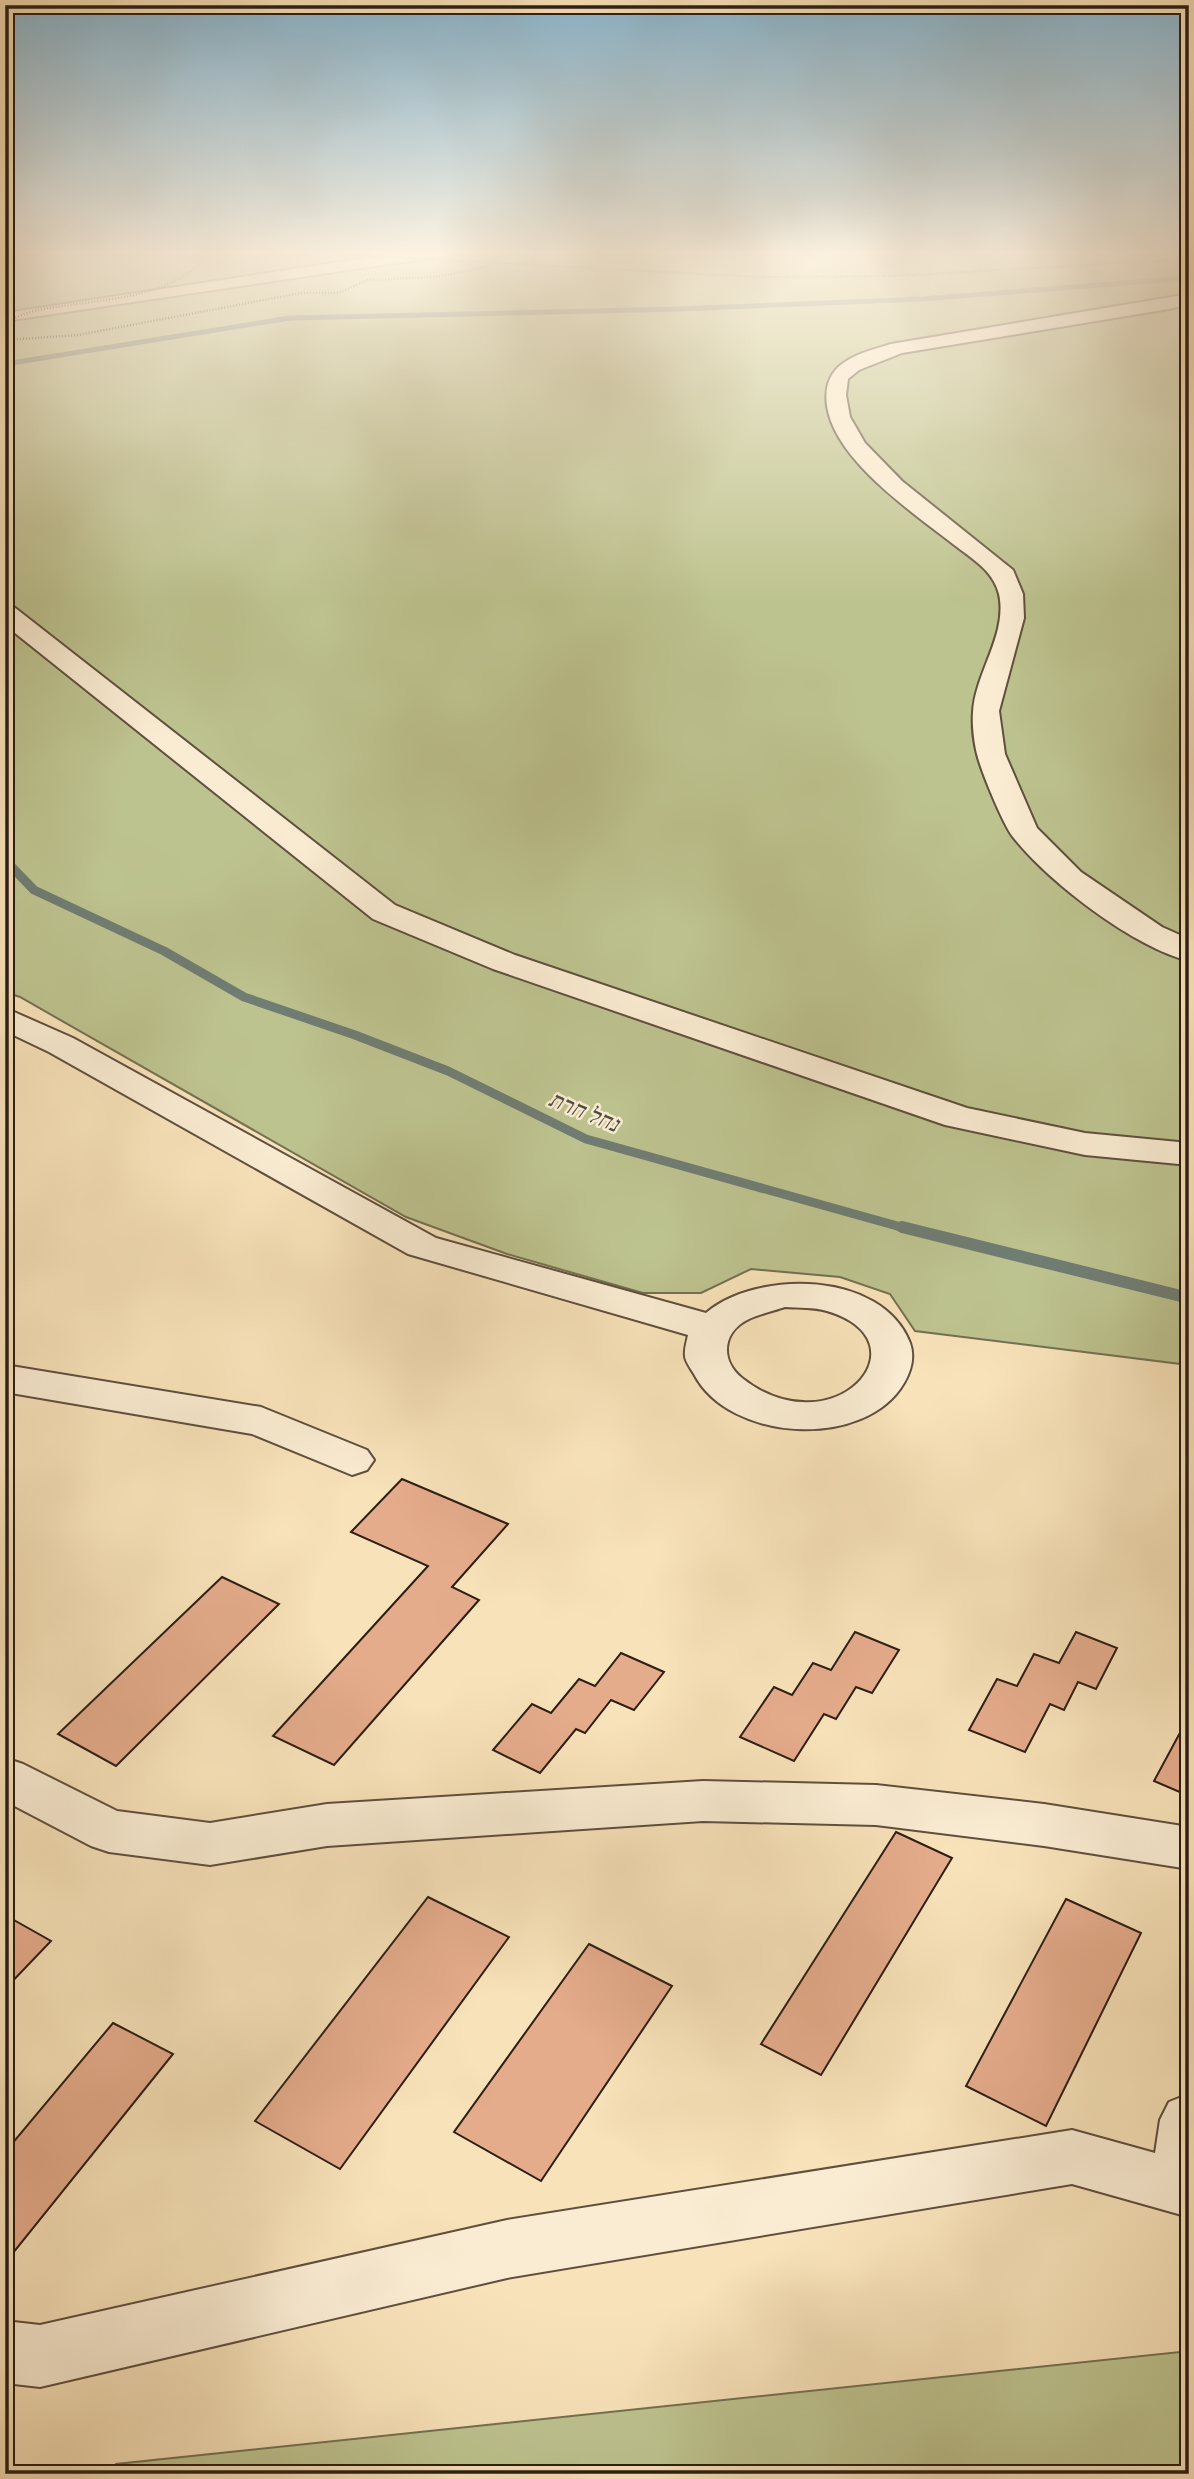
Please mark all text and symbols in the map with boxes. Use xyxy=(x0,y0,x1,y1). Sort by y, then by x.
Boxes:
water label: נחל חרת xyxy=(545,1085,625,1139)

